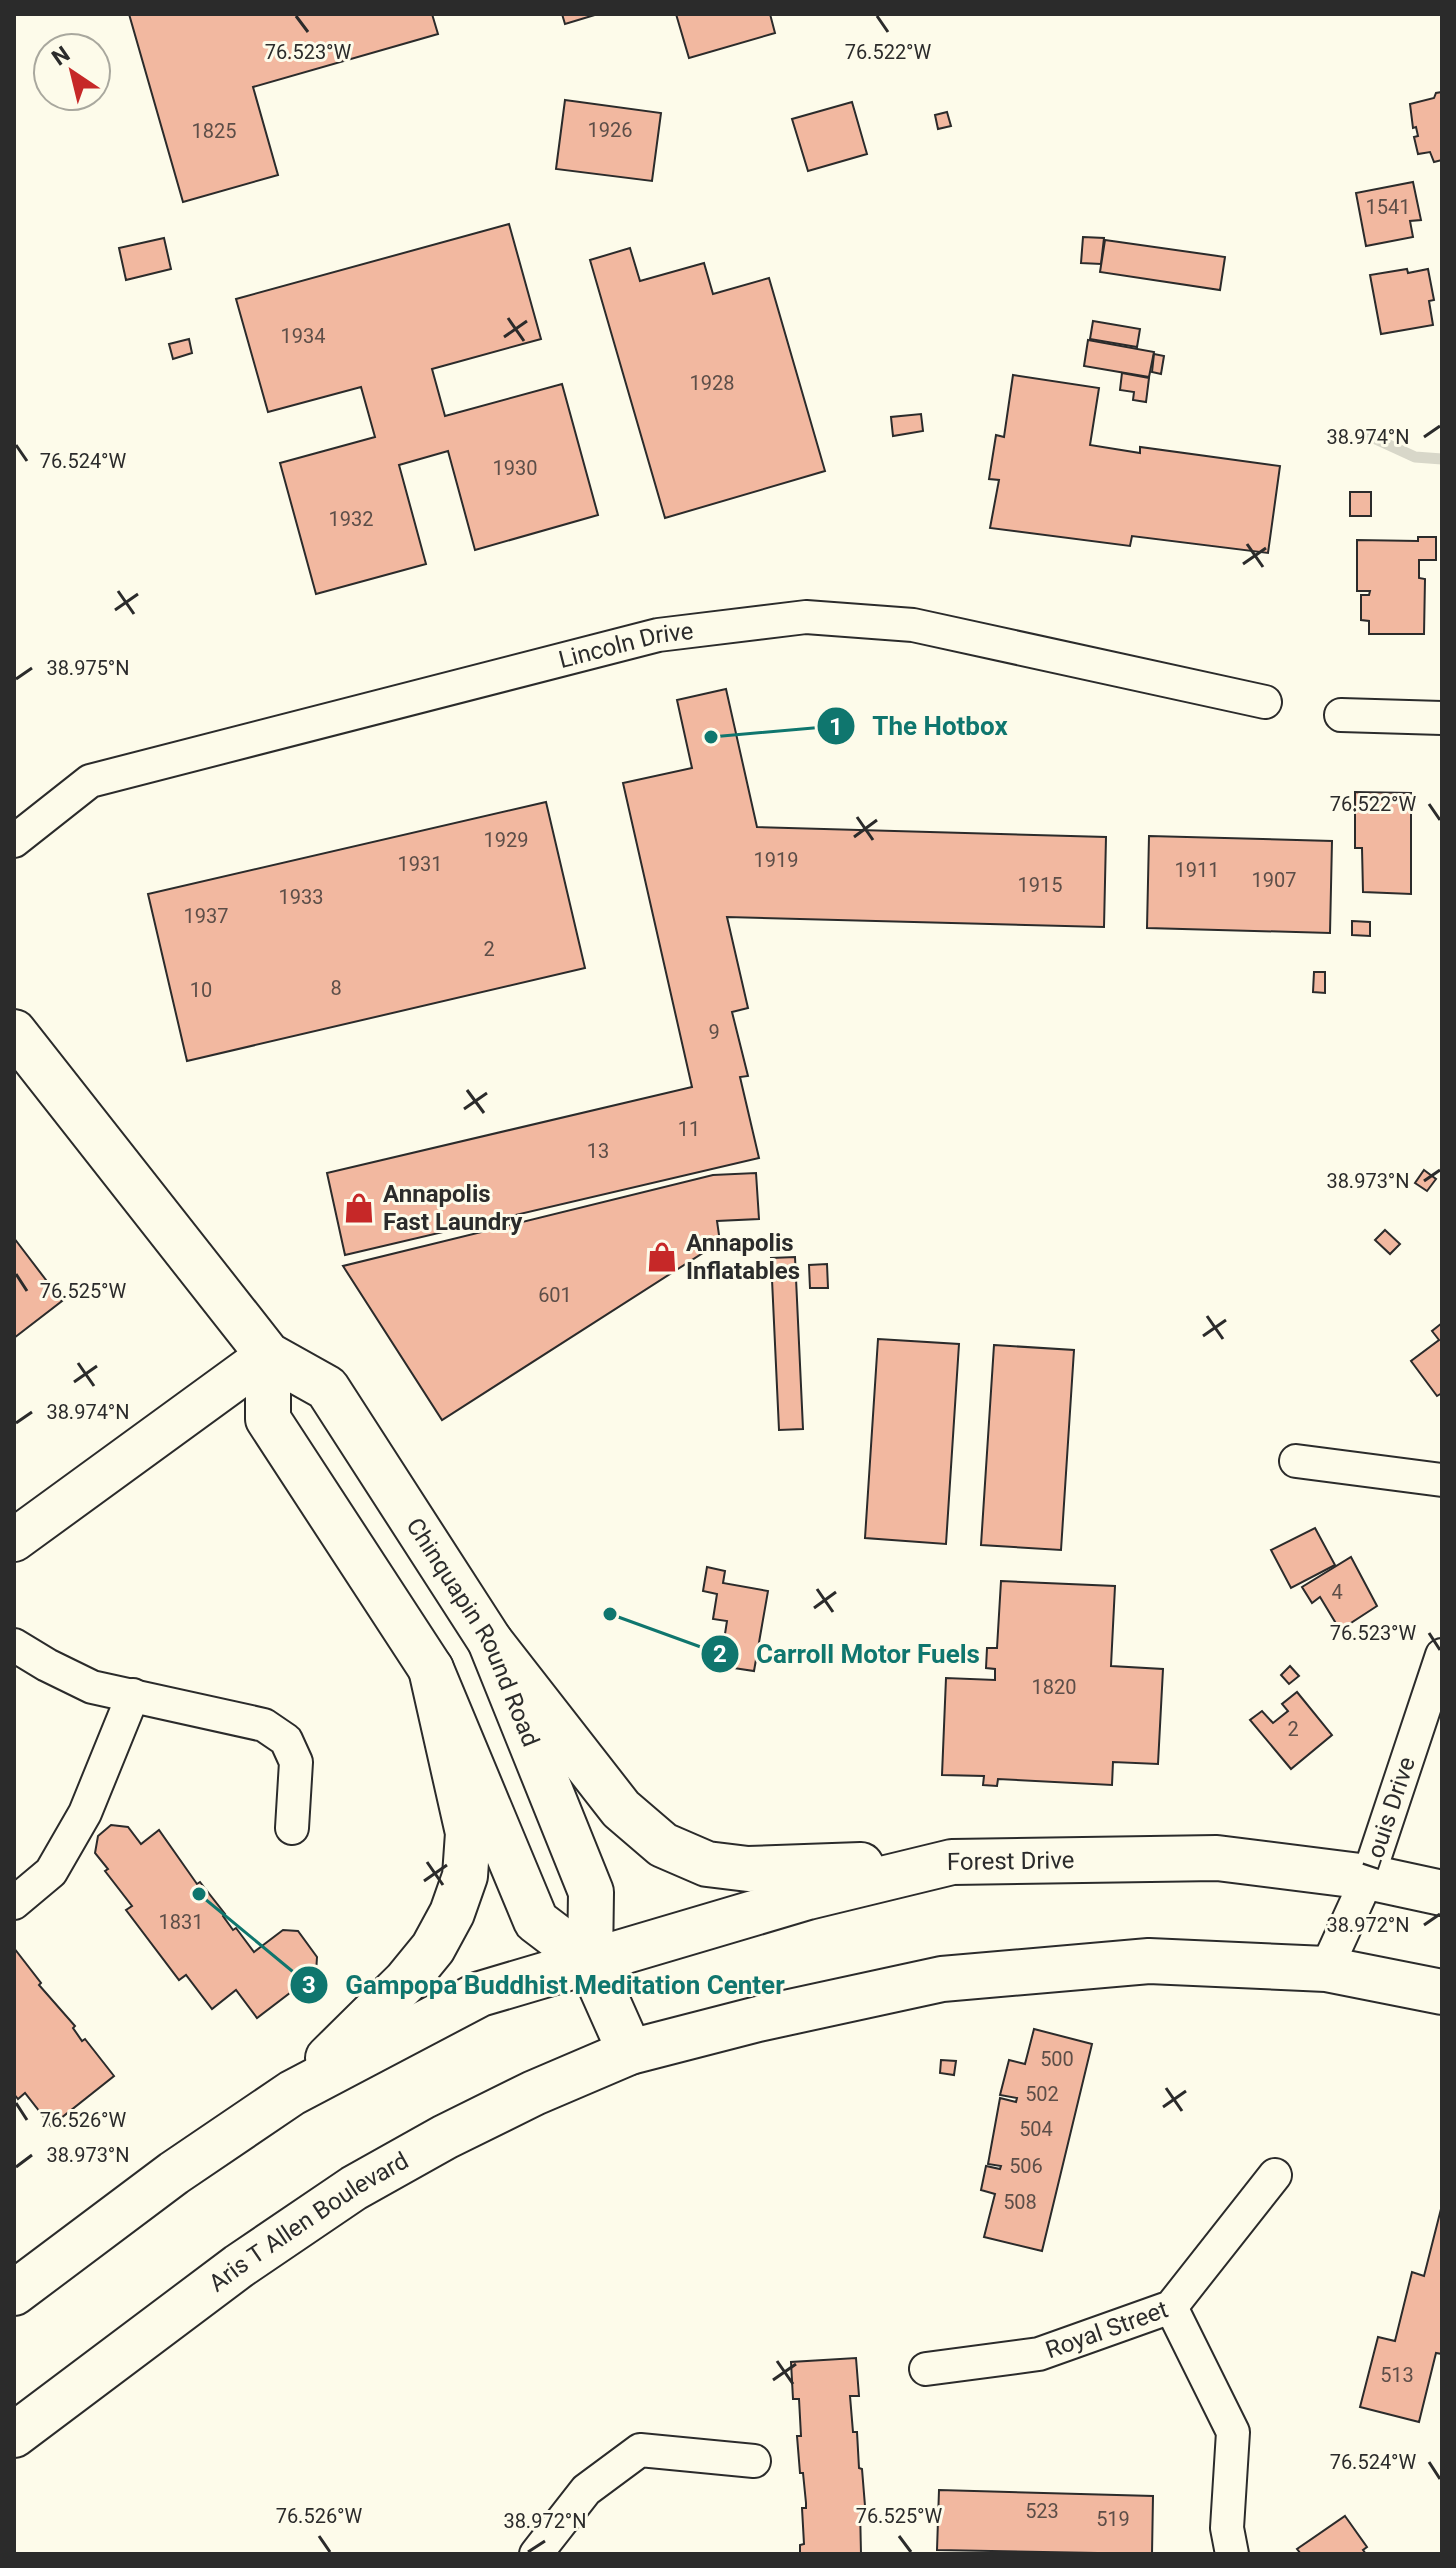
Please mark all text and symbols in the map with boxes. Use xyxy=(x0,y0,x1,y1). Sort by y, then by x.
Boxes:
north arrow xyxy=(32,32,112,112)
text: 76.523°W xyxy=(265,40,352,64)
text: 76.522°W xyxy=(845,40,932,64)
text: N xyxy=(47,41,74,71)
house number: 1926 xyxy=(588,118,632,142)
house number: 1825 xyxy=(192,119,236,143)
house number: 1541 xyxy=(1366,195,1410,219)
house number: 1934 xyxy=(281,324,325,348)
house number: 1928 xyxy=(690,371,734,395)
text: 38.974°N xyxy=(1326,425,1410,449)
text: 76.524°W xyxy=(40,449,127,473)
house number: 1930 xyxy=(493,456,537,480)
house number: 1932 xyxy=(329,507,373,531)
street label: Lincoln Drive xyxy=(556,617,695,674)
text: 38.975°N xyxy=(46,656,130,680)
callout: The Hotbox xyxy=(816,701,1023,751)
text: The Hotbox xyxy=(872,711,1008,741)
text: 1 xyxy=(829,713,843,741)
text: 76.522°W xyxy=(1330,792,1417,816)
house number: 1929 xyxy=(484,828,528,852)
house number: 1919 xyxy=(754,848,798,872)
house number: 1931 xyxy=(398,852,442,876)
house number: 1911 xyxy=(1175,858,1219,882)
house number: 1907 xyxy=(1252,868,1296,892)
house number: 1915 xyxy=(1018,873,1062,897)
house number: 1933 xyxy=(279,885,323,909)
house number: 1937 xyxy=(184,904,228,928)
house number: 2 xyxy=(483,937,495,961)
house number: 8 xyxy=(330,976,342,1000)
house number: 10 xyxy=(190,978,212,1002)
house number: 9 xyxy=(708,1020,720,1044)
house number: 11 xyxy=(678,1117,700,1141)
house number: 13 xyxy=(587,1139,609,1163)
text: 38.973°N xyxy=(1326,1169,1410,1193)
place label: Annapolis Fast Laundry xyxy=(383,1180,523,1236)
shop icon: Annapolis Fast Laundry xyxy=(342,1191,376,1225)
place label: Annapolis Inflatables xyxy=(686,1229,800,1285)
shop icon: Annapolis Inflatables xyxy=(645,1240,679,1274)
text: 76.525°W xyxy=(40,1279,127,1303)
house number: 601 xyxy=(538,1283,572,1307)
text: 38.974°N xyxy=(46,1400,130,1424)
street label: Chinquapin Round Road xyxy=(401,1513,545,1751)
house number: 4 xyxy=(1331,1580,1343,1604)
text: 76.523°W xyxy=(1330,1621,1417,1645)
callout: Carroll Motor Fuels xyxy=(700,1629,996,1679)
text: Carroll Motor Fuels xyxy=(756,1639,980,1669)
text: 2 xyxy=(713,1640,727,1668)
house number: 1820 xyxy=(1032,1675,1076,1699)
house number: 2 xyxy=(1287,1717,1299,1741)
street label: Louis Drive xyxy=(1357,1753,1421,1874)
street label: Forest Drive xyxy=(947,1846,1075,1876)
house number: 1831 xyxy=(159,1910,203,1934)
text: 38.972°N xyxy=(1326,1913,1410,1937)
callout: Gampopa Buddhist Meditation Center xyxy=(289,1960,801,2010)
text: Gampopa Buddhist Meditation Center xyxy=(345,1970,785,2000)
text: 3 xyxy=(302,1971,316,1999)
house number: 500 xyxy=(1040,2047,1074,2071)
house number: 502 xyxy=(1025,2082,1059,2106)
text: 76.526°W xyxy=(40,2108,127,2132)
house number: 504 xyxy=(1019,2117,1053,2141)
text: 38.973°N xyxy=(46,2143,130,2167)
street label: Aris T Allen Boulevard xyxy=(204,2146,413,2298)
house number: 506 xyxy=(1009,2154,1043,2178)
house number: 508 xyxy=(1003,2190,1037,2214)
street label: Royal Street xyxy=(1042,2295,1172,2364)
house number: 513 xyxy=(1380,2363,1414,2387)
text: 76.524°W xyxy=(1330,2450,1417,2474)
house number: 523 xyxy=(1025,2499,1059,2523)
text: 76.526°W xyxy=(276,2504,363,2528)
text: 76.525°W xyxy=(856,2504,943,2528)
house number: 519 xyxy=(1096,2507,1130,2531)
text: 38.972°N xyxy=(503,2509,587,2533)

